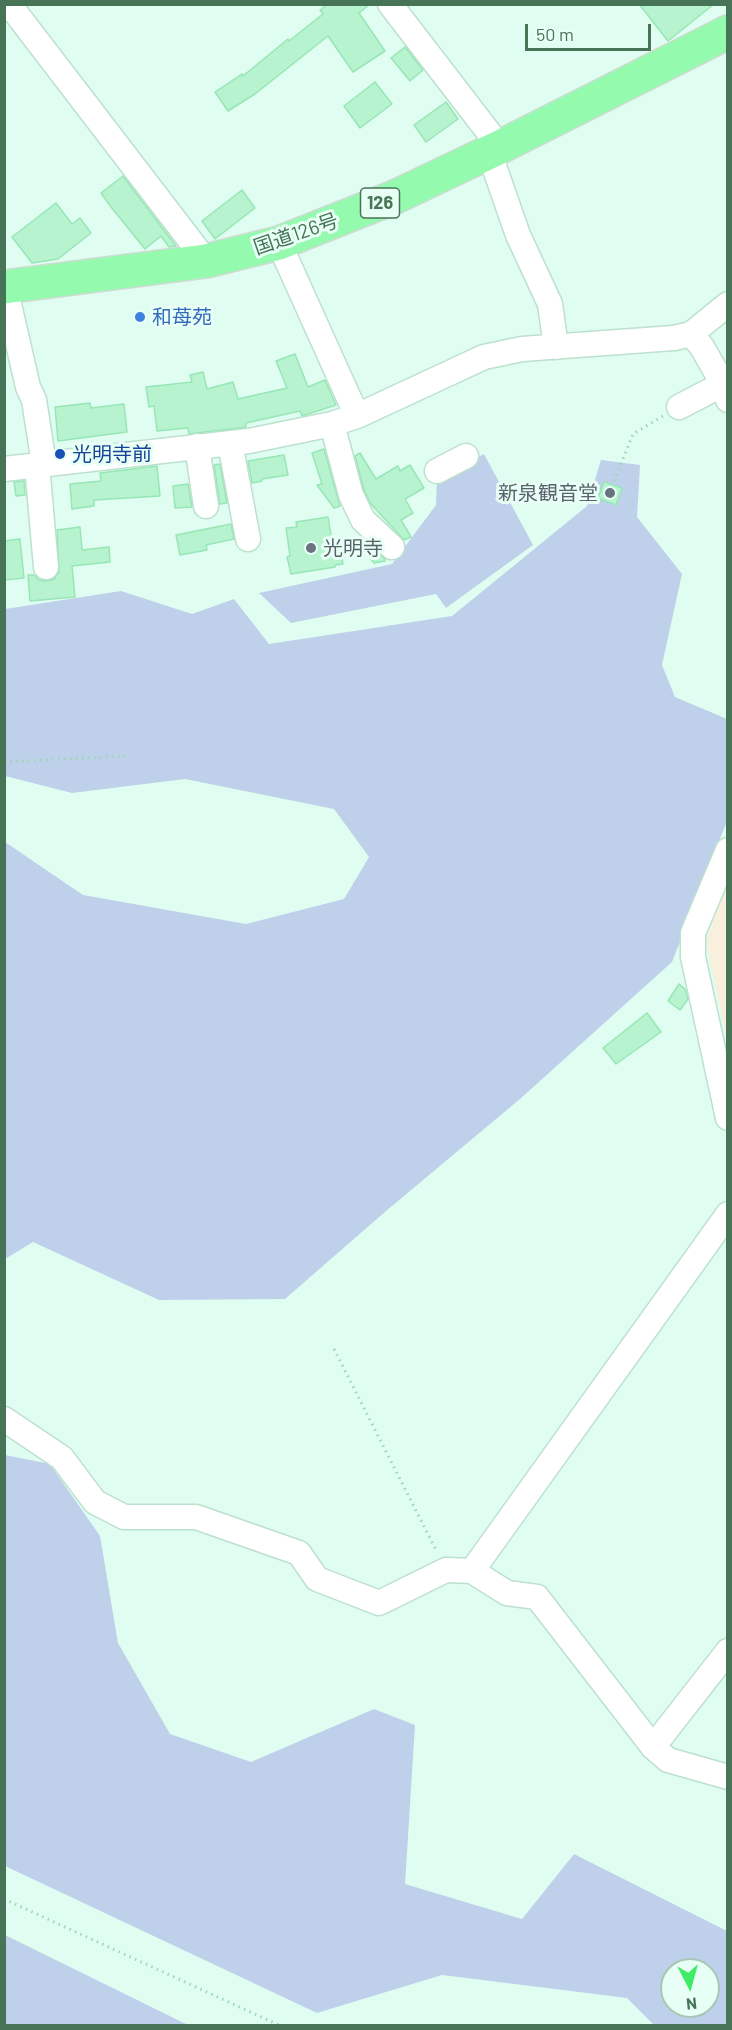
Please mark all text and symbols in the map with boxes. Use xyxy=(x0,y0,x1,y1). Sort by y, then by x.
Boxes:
scale bar xyxy=(528,12,654,50)
text: 50 m xyxy=(536,23,574,45)
road number: 126 xyxy=(360,188,400,218)
street label: 国道126号 xyxy=(250,208,342,260)
place label: 和苺苑 xyxy=(152,305,212,329)
marker: 和苺苑 xyxy=(133,310,147,324)
place label: 光明寺前 xyxy=(72,442,152,466)
marker: 光明寺前 xyxy=(53,447,67,461)
place label: 新泉観音堂 xyxy=(498,481,598,505)
marker: 新泉観音堂 xyxy=(603,486,617,500)
place label: 光明寺 xyxy=(323,536,383,560)
marker: 光明寺 xyxy=(304,541,318,555)
north arrow xyxy=(660,1958,720,2018)
text: N xyxy=(685,1994,698,2014)

